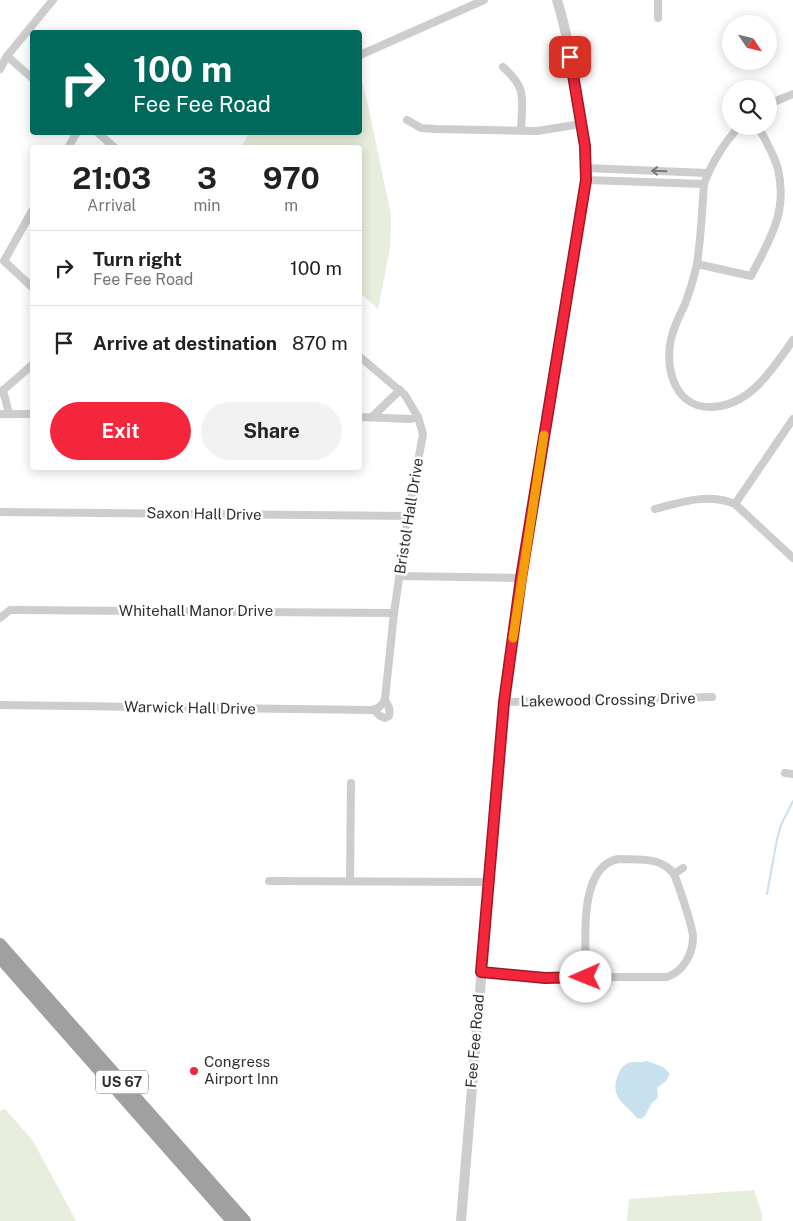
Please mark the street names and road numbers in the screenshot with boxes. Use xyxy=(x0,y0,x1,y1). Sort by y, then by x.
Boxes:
street label: Bristol Hall Drive xyxy=(391,457,426,575)
street label: Saxon Hall Drive xyxy=(146,504,262,523)
street label: Whitehall Manor Drive xyxy=(119,602,273,619)
street label: Lakewood Crossing Drive xyxy=(520,689,696,710)
street label: Warwick Hall Drive xyxy=(124,698,256,717)
street label: Fee Fee Road xyxy=(462,993,487,1089)
road number: US 67 xyxy=(96,1070,148,1094)

